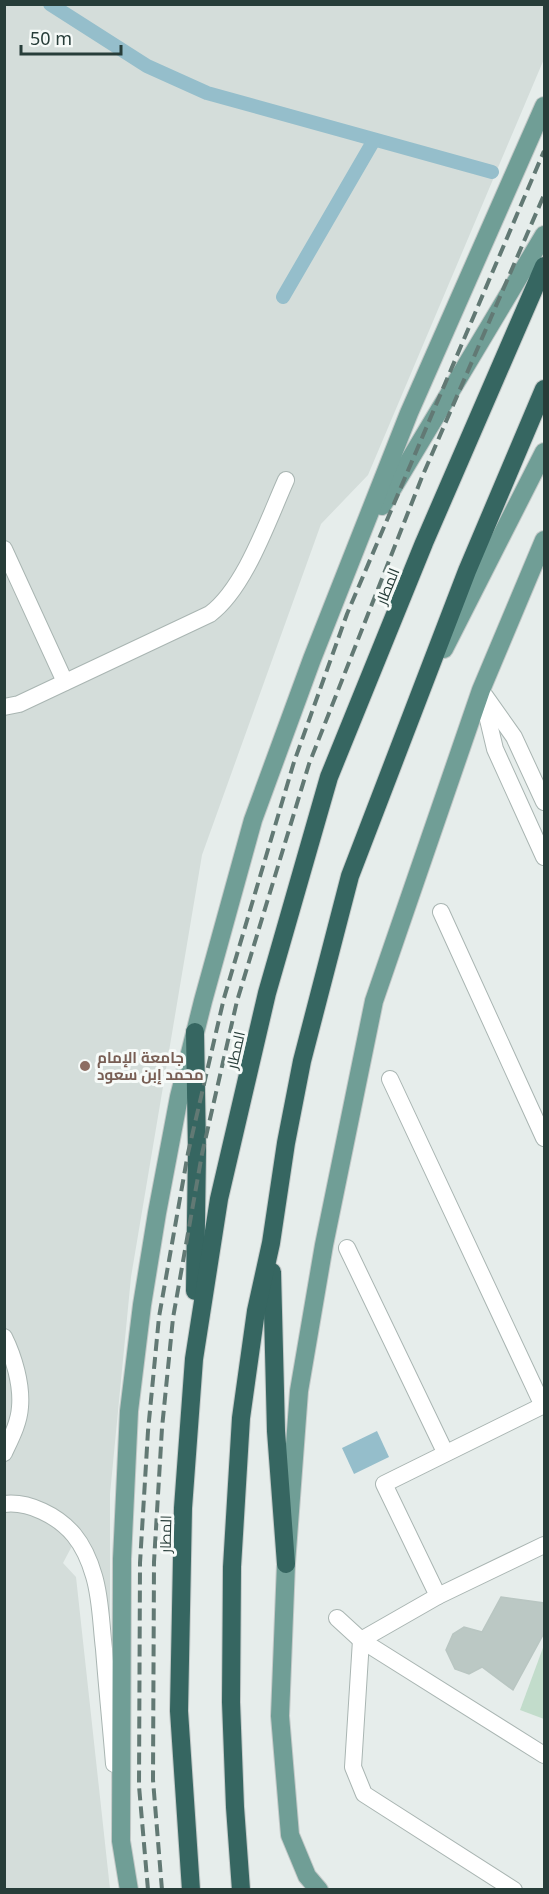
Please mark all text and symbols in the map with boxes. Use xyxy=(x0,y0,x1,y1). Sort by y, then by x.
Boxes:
scale bar xyxy=(21,18,122,56)
text: 50 m xyxy=(30,26,72,50)
street label: المطار xyxy=(370,565,403,608)
street label: المطار xyxy=(221,1029,249,1072)
place label: جامعة الإمام محمد إبن سعود xyxy=(97,1047,204,1085)
marker: جامعة الإمام محمد إبن سعود xyxy=(78,1059,92,1073)
street label: المطار xyxy=(155,1515,175,1554)

